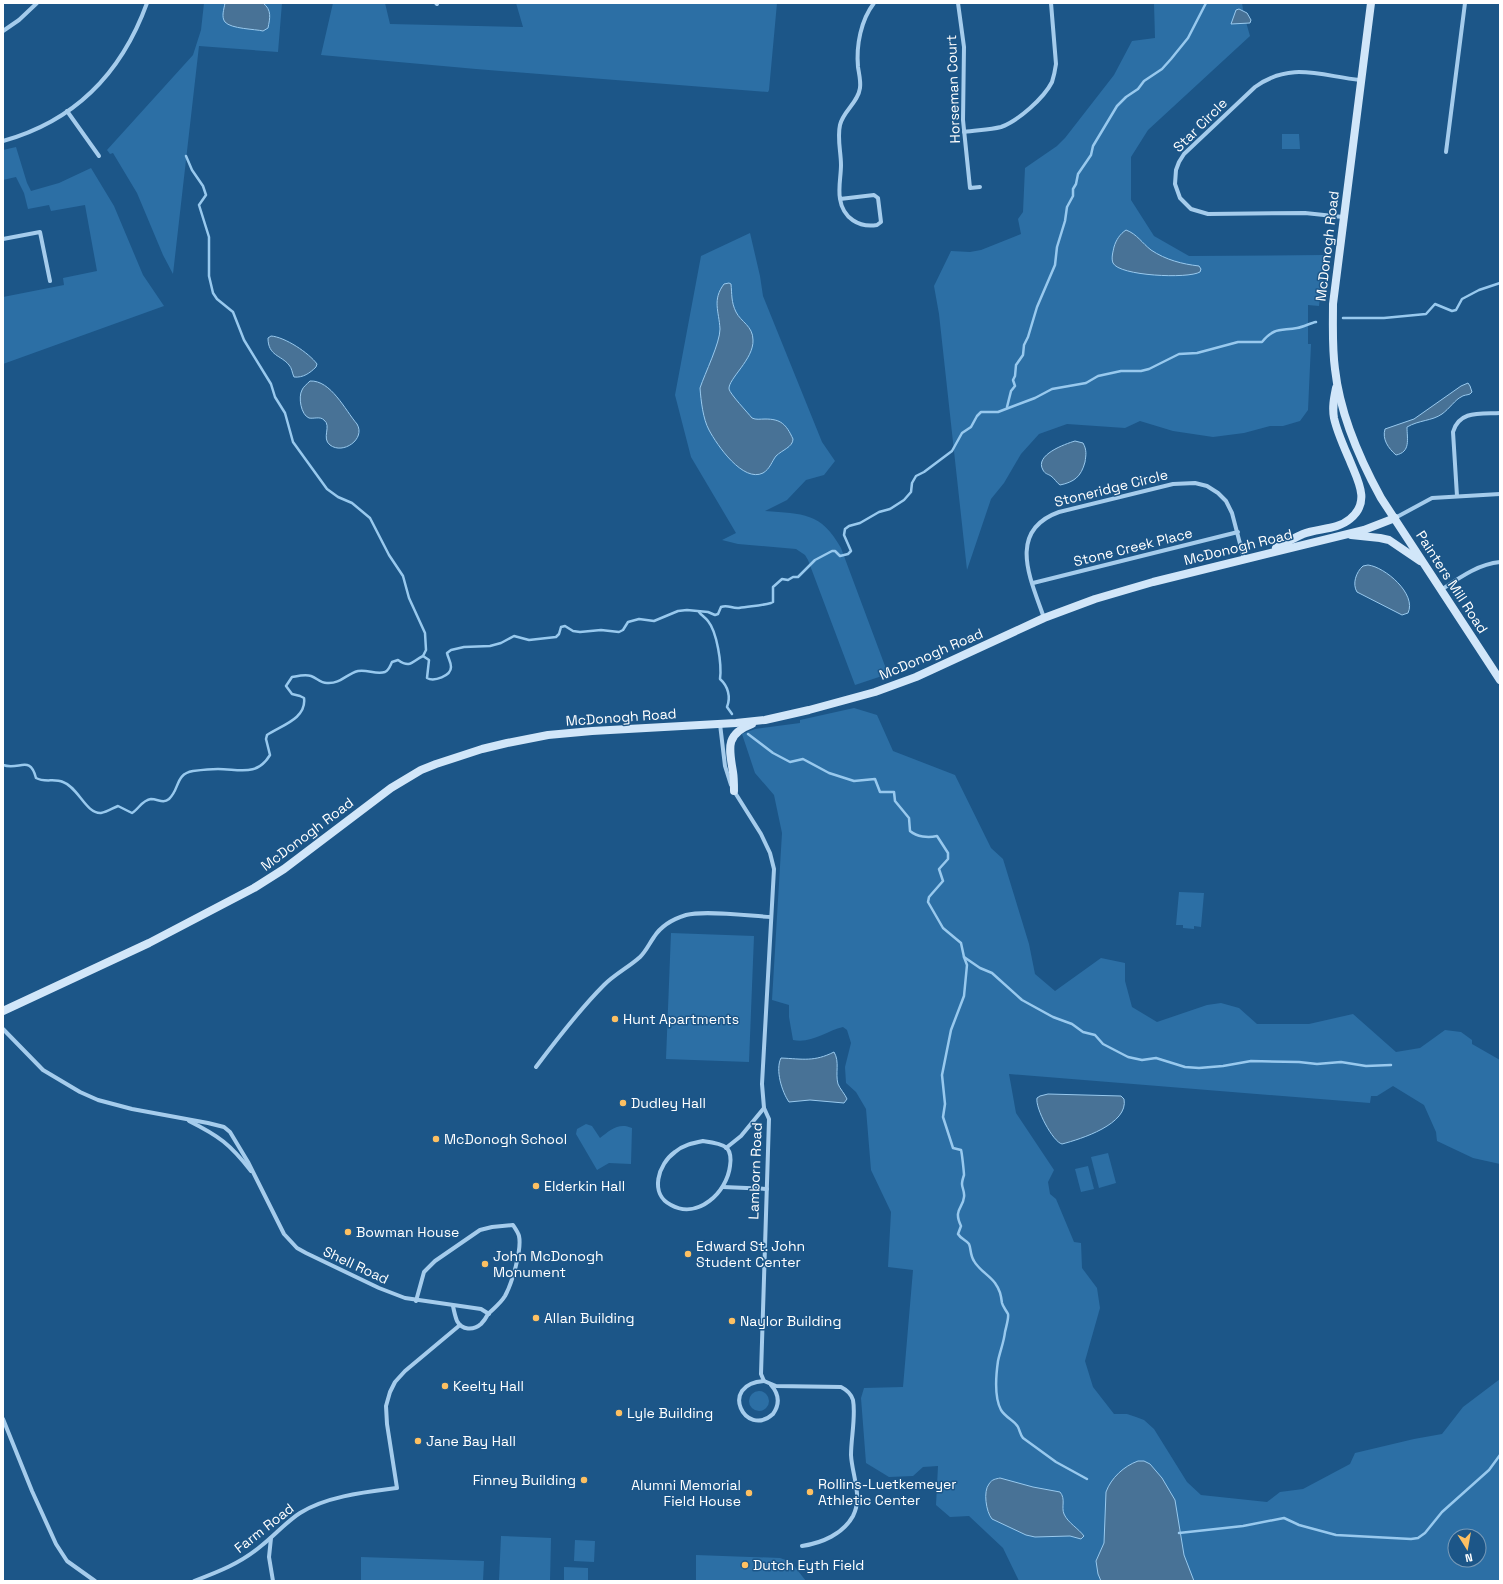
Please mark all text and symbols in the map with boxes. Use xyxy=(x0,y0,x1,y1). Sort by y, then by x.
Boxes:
street label: Horseman Court xyxy=(942,34,964,144)
street label: Star Circle xyxy=(1169,94,1231,156)
street label: McDonogh Road xyxy=(1311,190,1343,302)
street label: Stoneridge Circle xyxy=(1052,465,1170,511)
street label: Stone Creek Place xyxy=(1072,524,1194,570)
street label: McDonogh Road xyxy=(1182,525,1294,569)
street label: Painters Mill Road xyxy=(1412,527,1492,637)
street label: McDonogh Road xyxy=(876,624,986,684)
street label: McDonogh Road xyxy=(565,704,677,730)
street label: McDonogh Road xyxy=(257,793,357,875)
place label: Hunt Apartments xyxy=(623,1010,739,1028)
marker: Hunt Apartments xyxy=(610,1014,620,1024)
place label: Dudley Hall xyxy=(631,1094,706,1112)
marker: Dudley Hall xyxy=(618,1098,628,1108)
street label: Lamborn Road xyxy=(744,1122,766,1220)
place label: McDonogh School xyxy=(444,1130,567,1148)
marker: McDonogh School xyxy=(431,1134,441,1144)
place label: Elderkin Hall xyxy=(544,1177,625,1195)
marker: Elderkin Hall xyxy=(531,1181,541,1191)
place label: Bowman House xyxy=(356,1223,459,1241)
marker: Bowman House xyxy=(343,1227,353,1237)
place label: Edward St. John Student Center xyxy=(696,1237,805,1271)
street label: Shell Road xyxy=(320,1242,392,1288)
place label: John McDonogh Monument xyxy=(493,1247,604,1281)
marker: Edward St. John Student Center xyxy=(683,1249,693,1259)
marker: John McDonogh Monument xyxy=(480,1259,490,1269)
place label: Allan Building xyxy=(544,1309,635,1327)
place label: Naylor Building xyxy=(740,1312,841,1330)
marker: Allan Building xyxy=(531,1313,541,1323)
marker: Naylor Building xyxy=(727,1316,737,1326)
place label: Keelty Hall xyxy=(453,1377,524,1395)
marker: Keelty Hall xyxy=(440,1381,450,1391)
place label: Lyle Building xyxy=(627,1404,713,1422)
marker: Lyle Building xyxy=(614,1408,624,1418)
place label: Jane Bay Hall xyxy=(426,1432,516,1450)
marker: Jane Bay Hall xyxy=(413,1436,423,1446)
place label: Finney Building xyxy=(473,1471,576,1489)
marker: Finney Building xyxy=(579,1475,589,1485)
place label: Rollins-Luetkemeyer Athletic Center xyxy=(818,1475,957,1509)
place label: Alumni Memorial Field House xyxy=(631,1476,741,1510)
marker: Rollins-Luetkemeyer Athletic Center xyxy=(805,1487,815,1497)
marker: Alumni Memorial Field House xyxy=(744,1488,754,1498)
street label: Farm Road xyxy=(231,1499,297,1557)
north arrow xyxy=(1447,1528,1487,1568)
text: N xyxy=(1464,1550,1474,1565)
place label: Dutch Eyth Field xyxy=(753,1556,864,1574)
marker: Dutch Eyth Field xyxy=(740,1560,750,1570)

